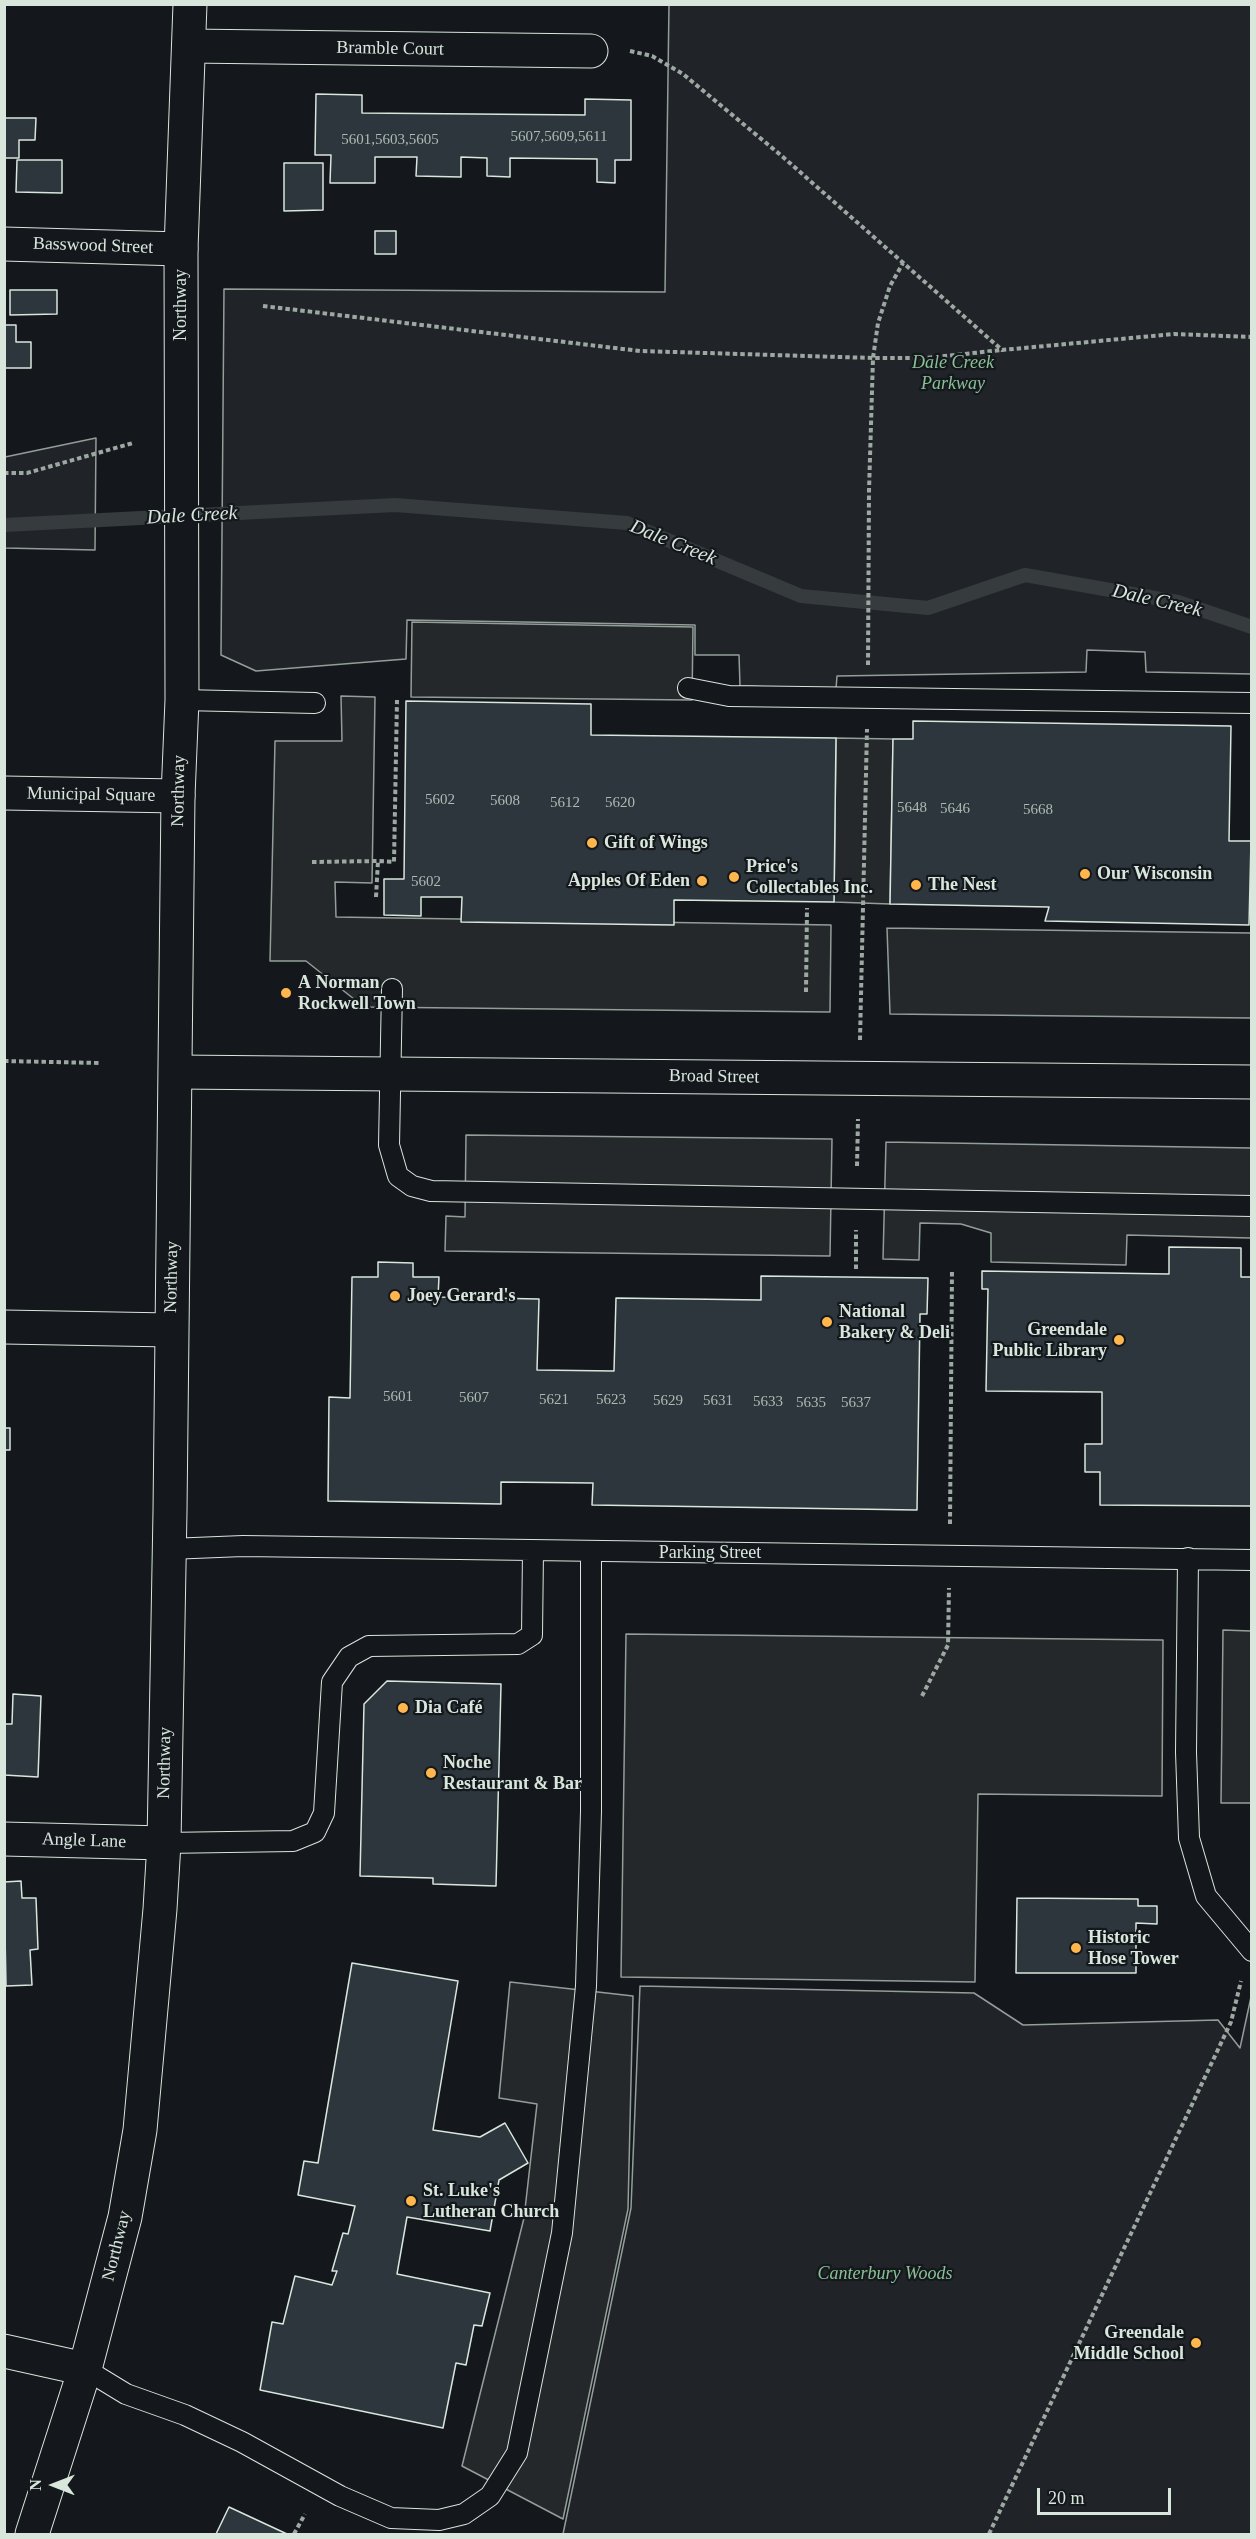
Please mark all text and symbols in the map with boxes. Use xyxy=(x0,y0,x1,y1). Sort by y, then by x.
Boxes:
street label: Bramble Court xyxy=(336,37,444,61)
house number: 5607,5609,5611 xyxy=(511,128,607,146)
house number: 5601,5603,5605 xyxy=(341,131,439,149)
street label: Basswood Street xyxy=(32,233,154,259)
street label: Northway xyxy=(170,269,192,341)
park label: Dale Creek Parkway xyxy=(912,352,994,394)
water label: Dale Creek xyxy=(146,502,238,530)
water label: Dale Creek xyxy=(626,515,720,571)
water label: Dale Creek xyxy=(1110,579,1204,623)
street label: Northway xyxy=(168,755,190,827)
street label: Municipal Square xyxy=(27,783,155,807)
house number: 5602 xyxy=(425,791,455,809)
house number: 5608 xyxy=(490,792,520,810)
house number: 5612 xyxy=(550,794,580,812)
house number: 5620 xyxy=(605,794,635,812)
house number: 5648 xyxy=(897,799,927,817)
house number: 5646 xyxy=(940,800,970,818)
house number: 5668 xyxy=(1023,801,1053,819)
place label: Gift of Wings xyxy=(604,832,708,854)
marker: Gift of Wings xyxy=(585,836,599,850)
place label: Price's Collectables Inc. xyxy=(746,856,873,898)
place label: Our Wisconsin xyxy=(1097,863,1212,885)
marker: Our Wisconsin xyxy=(1078,867,1092,881)
place label: Apples Of Eden xyxy=(568,870,690,892)
marker: Price's Collectables Inc. xyxy=(727,870,741,884)
house number: 5602 xyxy=(411,873,441,891)
marker: Apples Of Eden xyxy=(695,874,709,888)
place label: The Nest xyxy=(928,874,996,896)
marker: The Nest xyxy=(909,878,923,892)
place label: A Norman Rockwell Town xyxy=(298,972,416,1014)
marker: A Norman Rockwell Town xyxy=(279,986,293,1000)
street label: Broad Street xyxy=(669,1065,759,1089)
street label: Northway xyxy=(161,1241,183,1313)
place label: Joey Gerard's xyxy=(407,1285,515,1307)
marker: Joey Gerard's xyxy=(388,1289,402,1303)
place label: National Bakery & Deli xyxy=(839,1301,950,1344)
marker: National Bakery & Deli xyxy=(820,1315,834,1329)
place label: Greendale Public Library xyxy=(992,1319,1107,1362)
marker: Greendale Public Library xyxy=(1112,1333,1126,1347)
house number: 5601 xyxy=(383,1388,413,1406)
house number: 5607 xyxy=(459,1389,489,1407)
house number: 5621 xyxy=(539,1391,569,1409)
house number: 5623 xyxy=(596,1391,626,1409)
house number: 5629 xyxy=(653,1392,683,1410)
house number: 5631 xyxy=(703,1392,733,1410)
house number: 5633 xyxy=(753,1393,783,1411)
house number: 5635 xyxy=(796,1394,826,1412)
house number: 5637 xyxy=(841,1394,871,1412)
street label: Parking Street xyxy=(659,1542,761,1564)
place label: Dia Café xyxy=(415,1697,482,1719)
marker: Dia Café xyxy=(396,1701,410,1715)
street label: Northway xyxy=(154,1727,176,1799)
place label: Noche Restaurant & Bar xyxy=(443,1752,582,1794)
marker: Noche Restaurant & Bar xyxy=(424,1766,438,1780)
street label: Angle Lane xyxy=(41,1829,127,1853)
place label: Historic Hose Tower xyxy=(1088,1927,1179,1970)
marker: Historic Hose Tower xyxy=(1069,1941,1083,1955)
place label: St. Luke's Lutheran Church xyxy=(423,2180,559,2222)
marker: St. Luke's Lutheran Church xyxy=(404,2194,418,2208)
street label: Northway xyxy=(98,2208,136,2284)
park label: Canterbury Woods xyxy=(818,2263,952,2285)
place label: Greendale Middle School xyxy=(1073,2322,1184,2364)
marker: Greendale Middle School xyxy=(1189,2336,1203,2350)
north arrow xyxy=(24,2455,84,2515)
scale bar xyxy=(1040,2476,1174,2514)
text: N xyxy=(27,2479,44,2491)
text: 20 m xyxy=(1048,2488,1085,2508)

